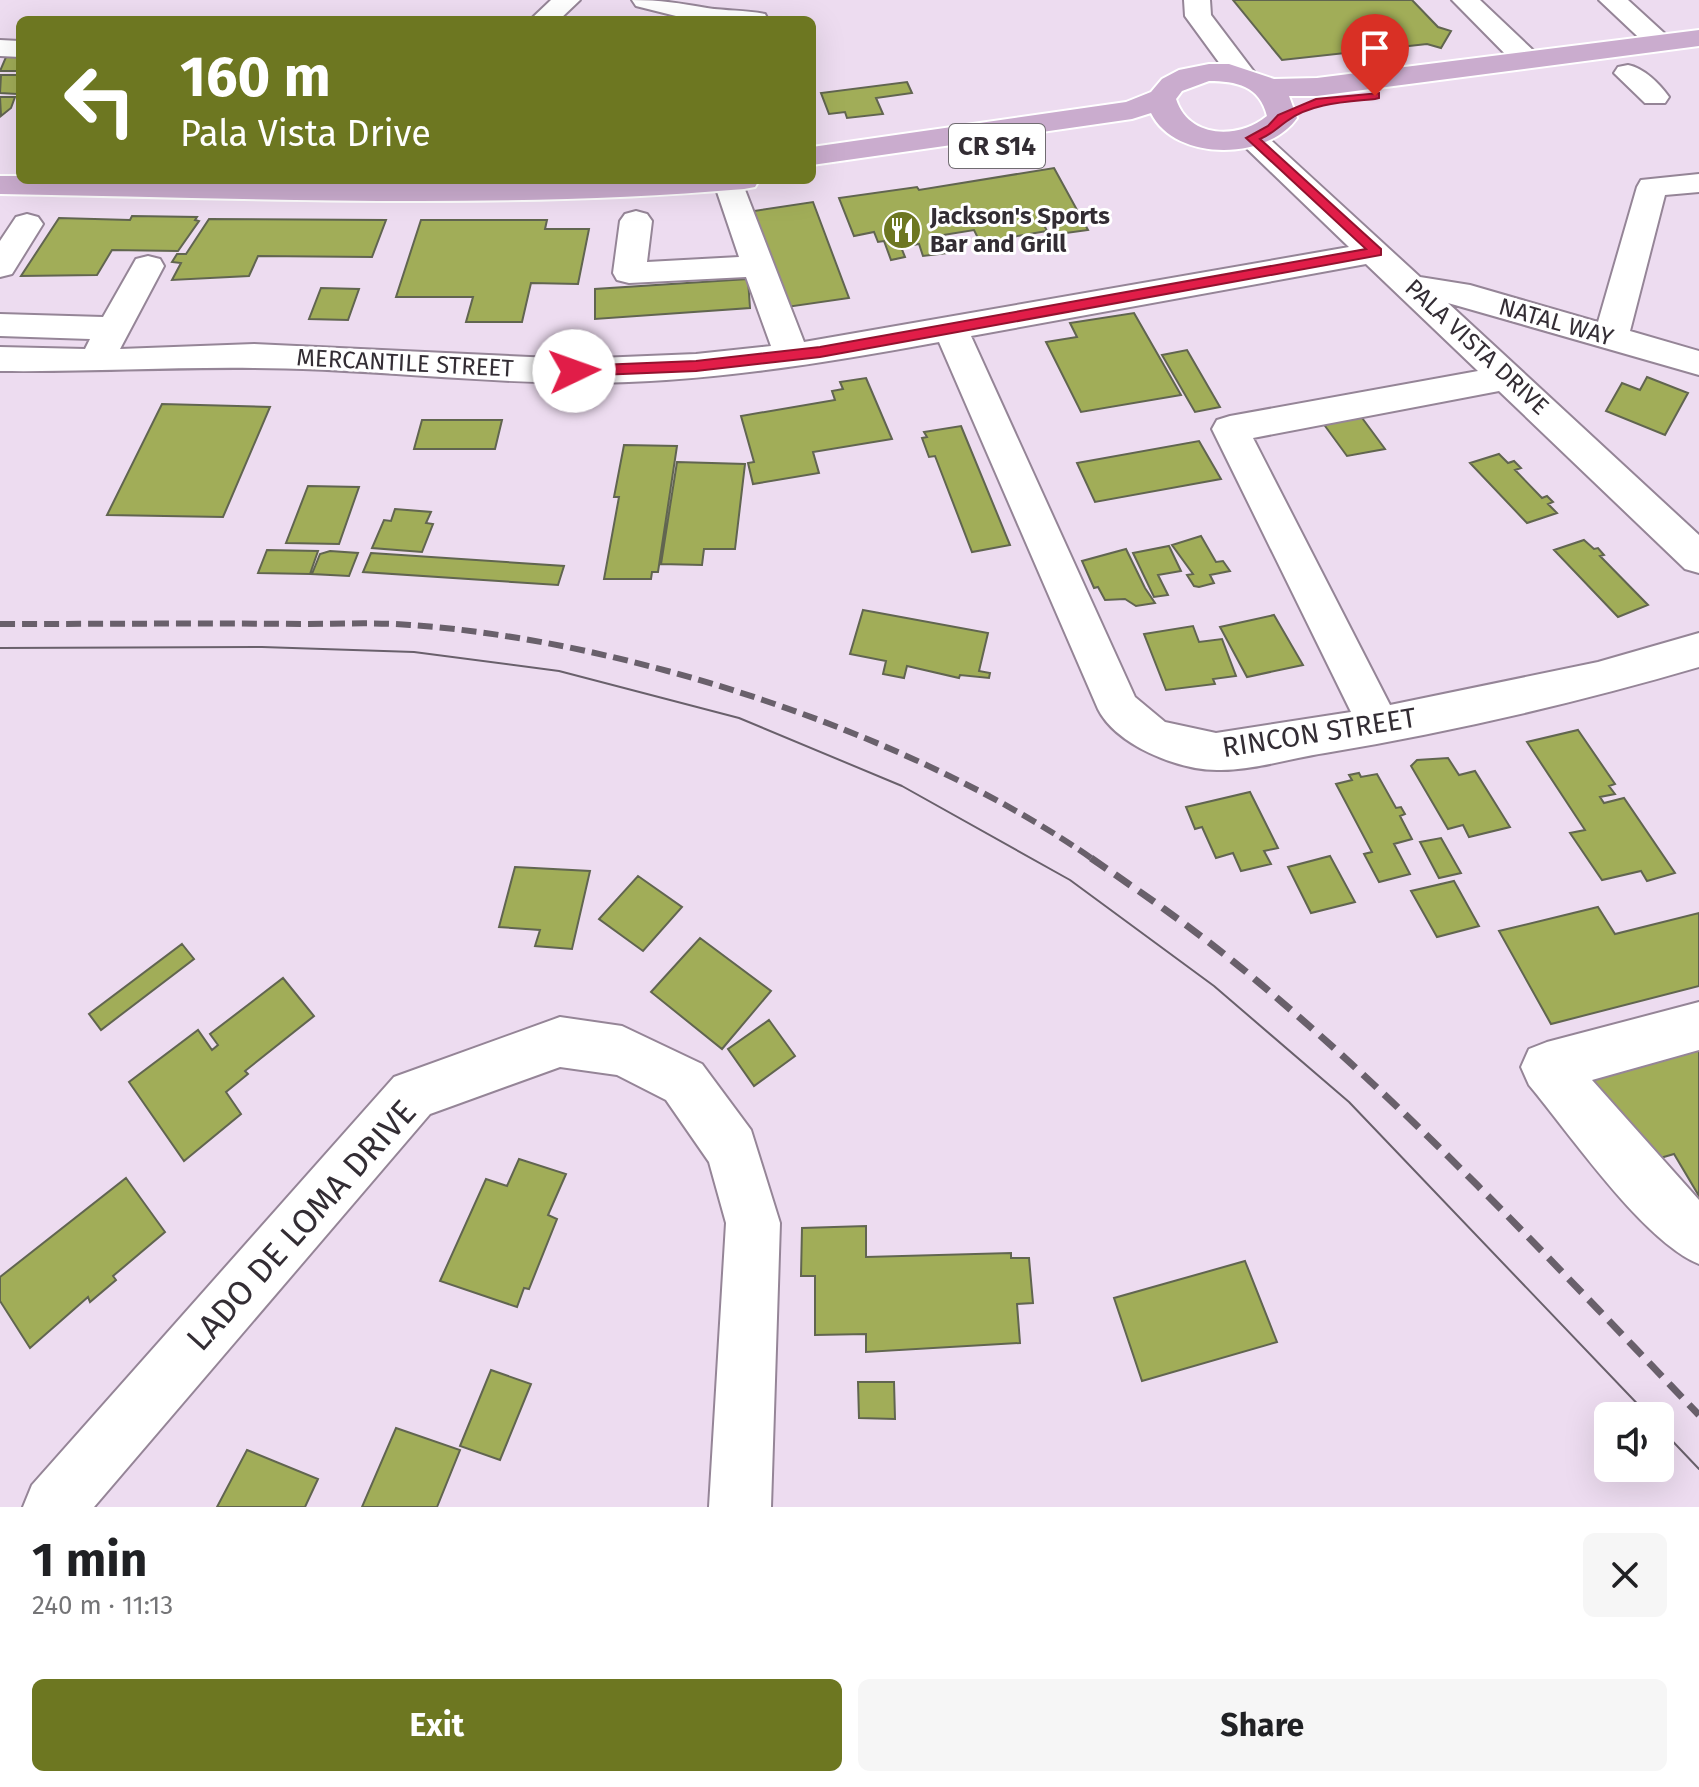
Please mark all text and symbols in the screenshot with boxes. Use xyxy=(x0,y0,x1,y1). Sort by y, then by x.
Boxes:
pin xyxy=(1341,14.0,1409,96)
icon: arrive xyxy=(1353,26,1397,70)
text: 160 m xyxy=(180,44,331,111)
icon: left xyxy=(48,48,152,152)
text: Pala Vista Drive xyxy=(180,112,431,156)
road number: CR S14 xyxy=(949,124,1045,168)
place label: Jackson's Sports Bar and Grill xyxy=(929,202,1110,258)
restaurant icon: Jackson's Sports Bar and Grill xyxy=(881,209,923,251)
street label: PALA VISTA DRIVE xyxy=(1399,273,1555,421)
street label: NATAL WAY xyxy=(1496,292,1617,352)
position arrow xyxy=(532,329,616,413)
street label: MERCANTILE STREET xyxy=(296,343,515,383)
street label: RINCON STREET xyxy=(1220,701,1419,764)
street label: LADO DE LOMA DRIVE xyxy=(178,1092,425,1359)
map controls xyxy=(1594,1402,1674,1482)
button: sound xyxy=(1594,1402,1674,1482)
text: 1 min xyxy=(32,1531,147,1589)
button: close xyxy=(1583,1533,1667,1617)
text: 240 m · 11:13 xyxy=(32,1590,173,1621)
button: Exit xyxy=(32,1679,842,1771)
button: Share xyxy=(858,1679,1667,1771)

